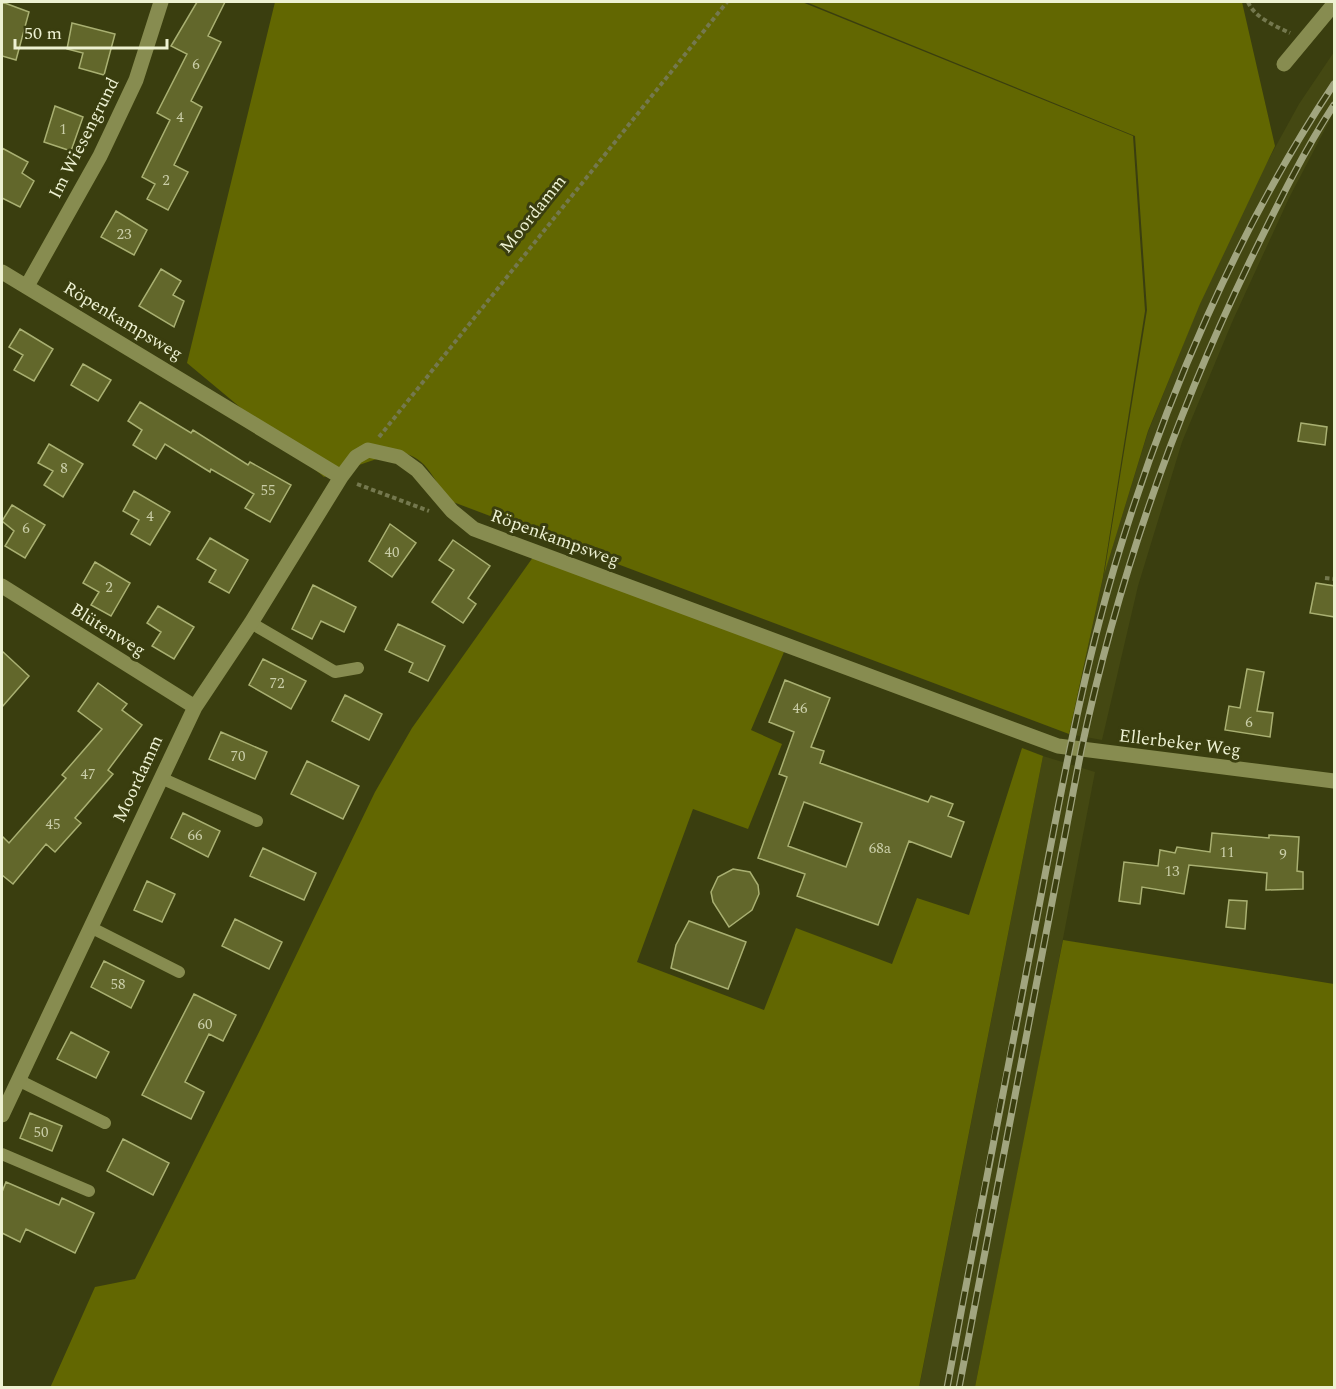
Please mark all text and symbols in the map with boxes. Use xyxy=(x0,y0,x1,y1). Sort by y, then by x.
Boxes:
scale bar xyxy=(15,12,166,50)
text: 50 m xyxy=(24,20,62,47)
house number: 6 xyxy=(192,53,200,76)
street label: Im Wiesengrund xyxy=(42,73,126,203)
house number: 4 xyxy=(176,106,184,129)
house number: 1 xyxy=(59,118,67,141)
house number: 2 xyxy=(162,169,170,192)
street label: Moordamm xyxy=(493,169,573,259)
house number: 23 xyxy=(116,223,132,246)
street label: Röpenkampsweg xyxy=(58,275,188,367)
house number: 8 xyxy=(60,457,68,480)
house number: 55 xyxy=(260,479,276,502)
street label: Röpenkampsweg xyxy=(487,502,623,574)
house number: 4 xyxy=(146,505,154,528)
house number: 6 xyxy=(22,517,30,540)
house number: 40 xyxy=(384,541,400,564)
house number: 2 xyxy=(105,576,113,599)
street label: Blütenweg xyxy=(65,596,151,664)
house number: 72 xyxy=(269,672,285,695)
house number: 46 xyxy=(792,697,808,720)
house number: 6 xyxy=(1245,711,1253,734)
street label: Ellerbeker Weg xyxy=(1117,722,1243,764)
street label: Moordamm xyxy=(106,731,170,827)
house number: 70 xyxy=(230,745,246,768)
house number: 47 xyxy=(80,763,96,786)
house number: 45 xyxy=(45,813,61,836)
house number: 66 xyxy=(187,824,203,847)
house number: 68a xyxy=(869,837,892,860)
house number: 11 xyxy=(1219,841,1235,864)
house number: 9 xyxy=(1279,843,1287,866)
house number: 13 xyxy=(1164,860,1180,883)
house number: 58 xyxy=(110,973,126,996)
house number: 60 xyxy=(197,1013,213,1036)
house number: 50 xyxy=(33,1121,49,1144)

